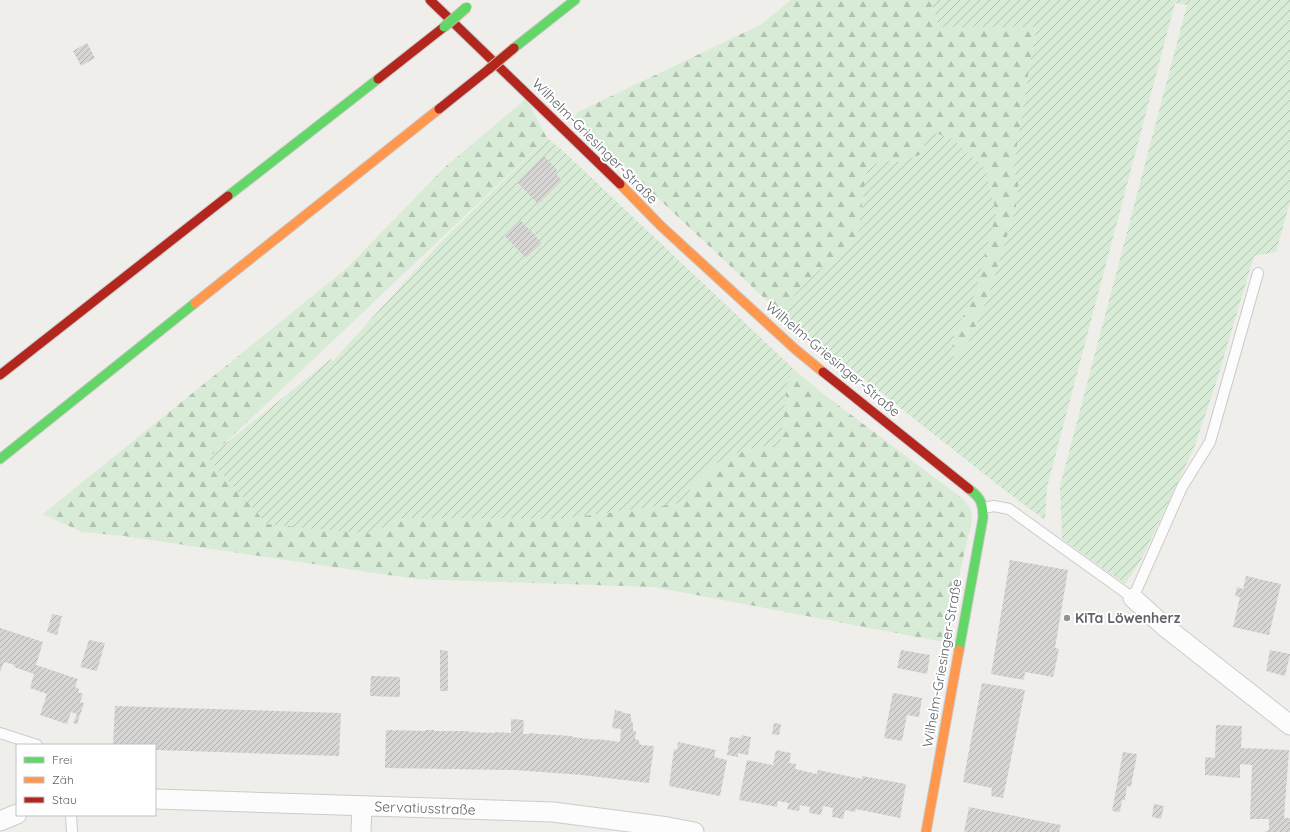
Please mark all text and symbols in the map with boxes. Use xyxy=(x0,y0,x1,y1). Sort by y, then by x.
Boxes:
street label: Wilhelm-Griesinger-Straße xyxy=(528,74,662,208)
street label: Wilhelm-Griesinger-Straße xyxy=(762,297,904,421)
street label: Wilhelm-Griesinger-Straße xyxy=(918,577,966,749)
place label: KiTa Löwenherz xyxy=(1075,609,1181,627)
marker: KiTa Löwenherz xyxy=(1062,613,1072,623)
legend xyxy=(16,744,156,816)
text: Frei xyxy=(52,752,72,767)
text: Zäh xyxy=(52,772,74,787)
text: Stau xyxy=(52,792,77,807)
street label: Servatiusstraße xyxy=(374,797,476,819)

